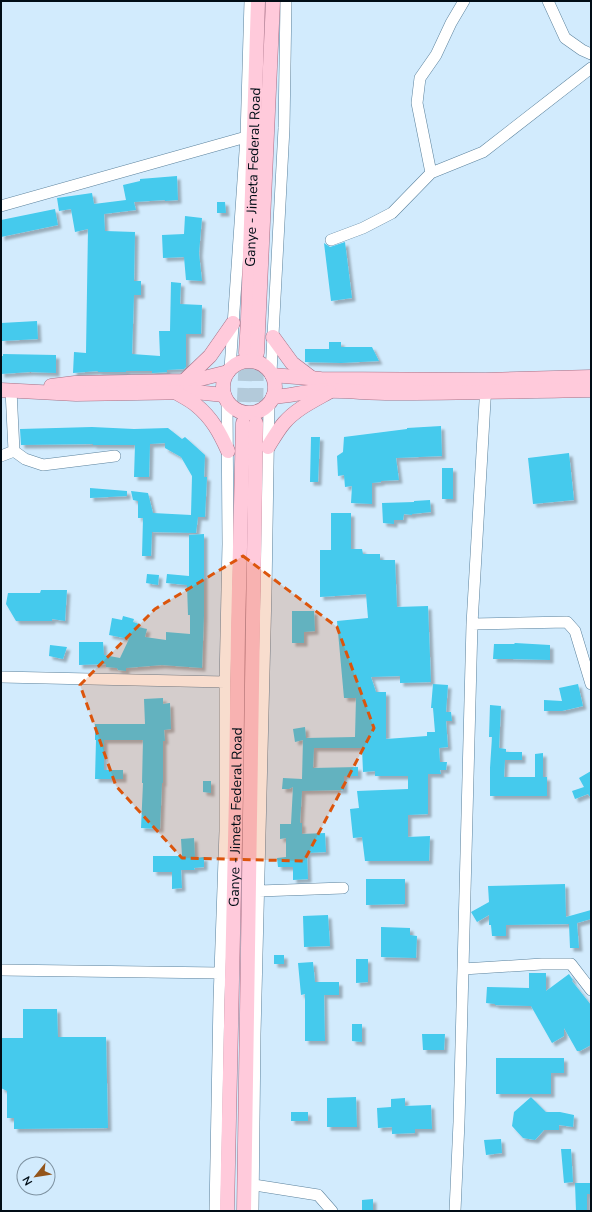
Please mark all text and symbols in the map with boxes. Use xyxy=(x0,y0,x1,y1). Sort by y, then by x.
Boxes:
street label: Ganye - Jimeta Federal Road xyxy=(241,87,265,267)
street label: Ganye - Jimeta Federal Road xyxy=(225,727,247,907)
north arrow xyxy=(16,1156,56,1196)
text: N xyxy=(19,1173,36,1188)

